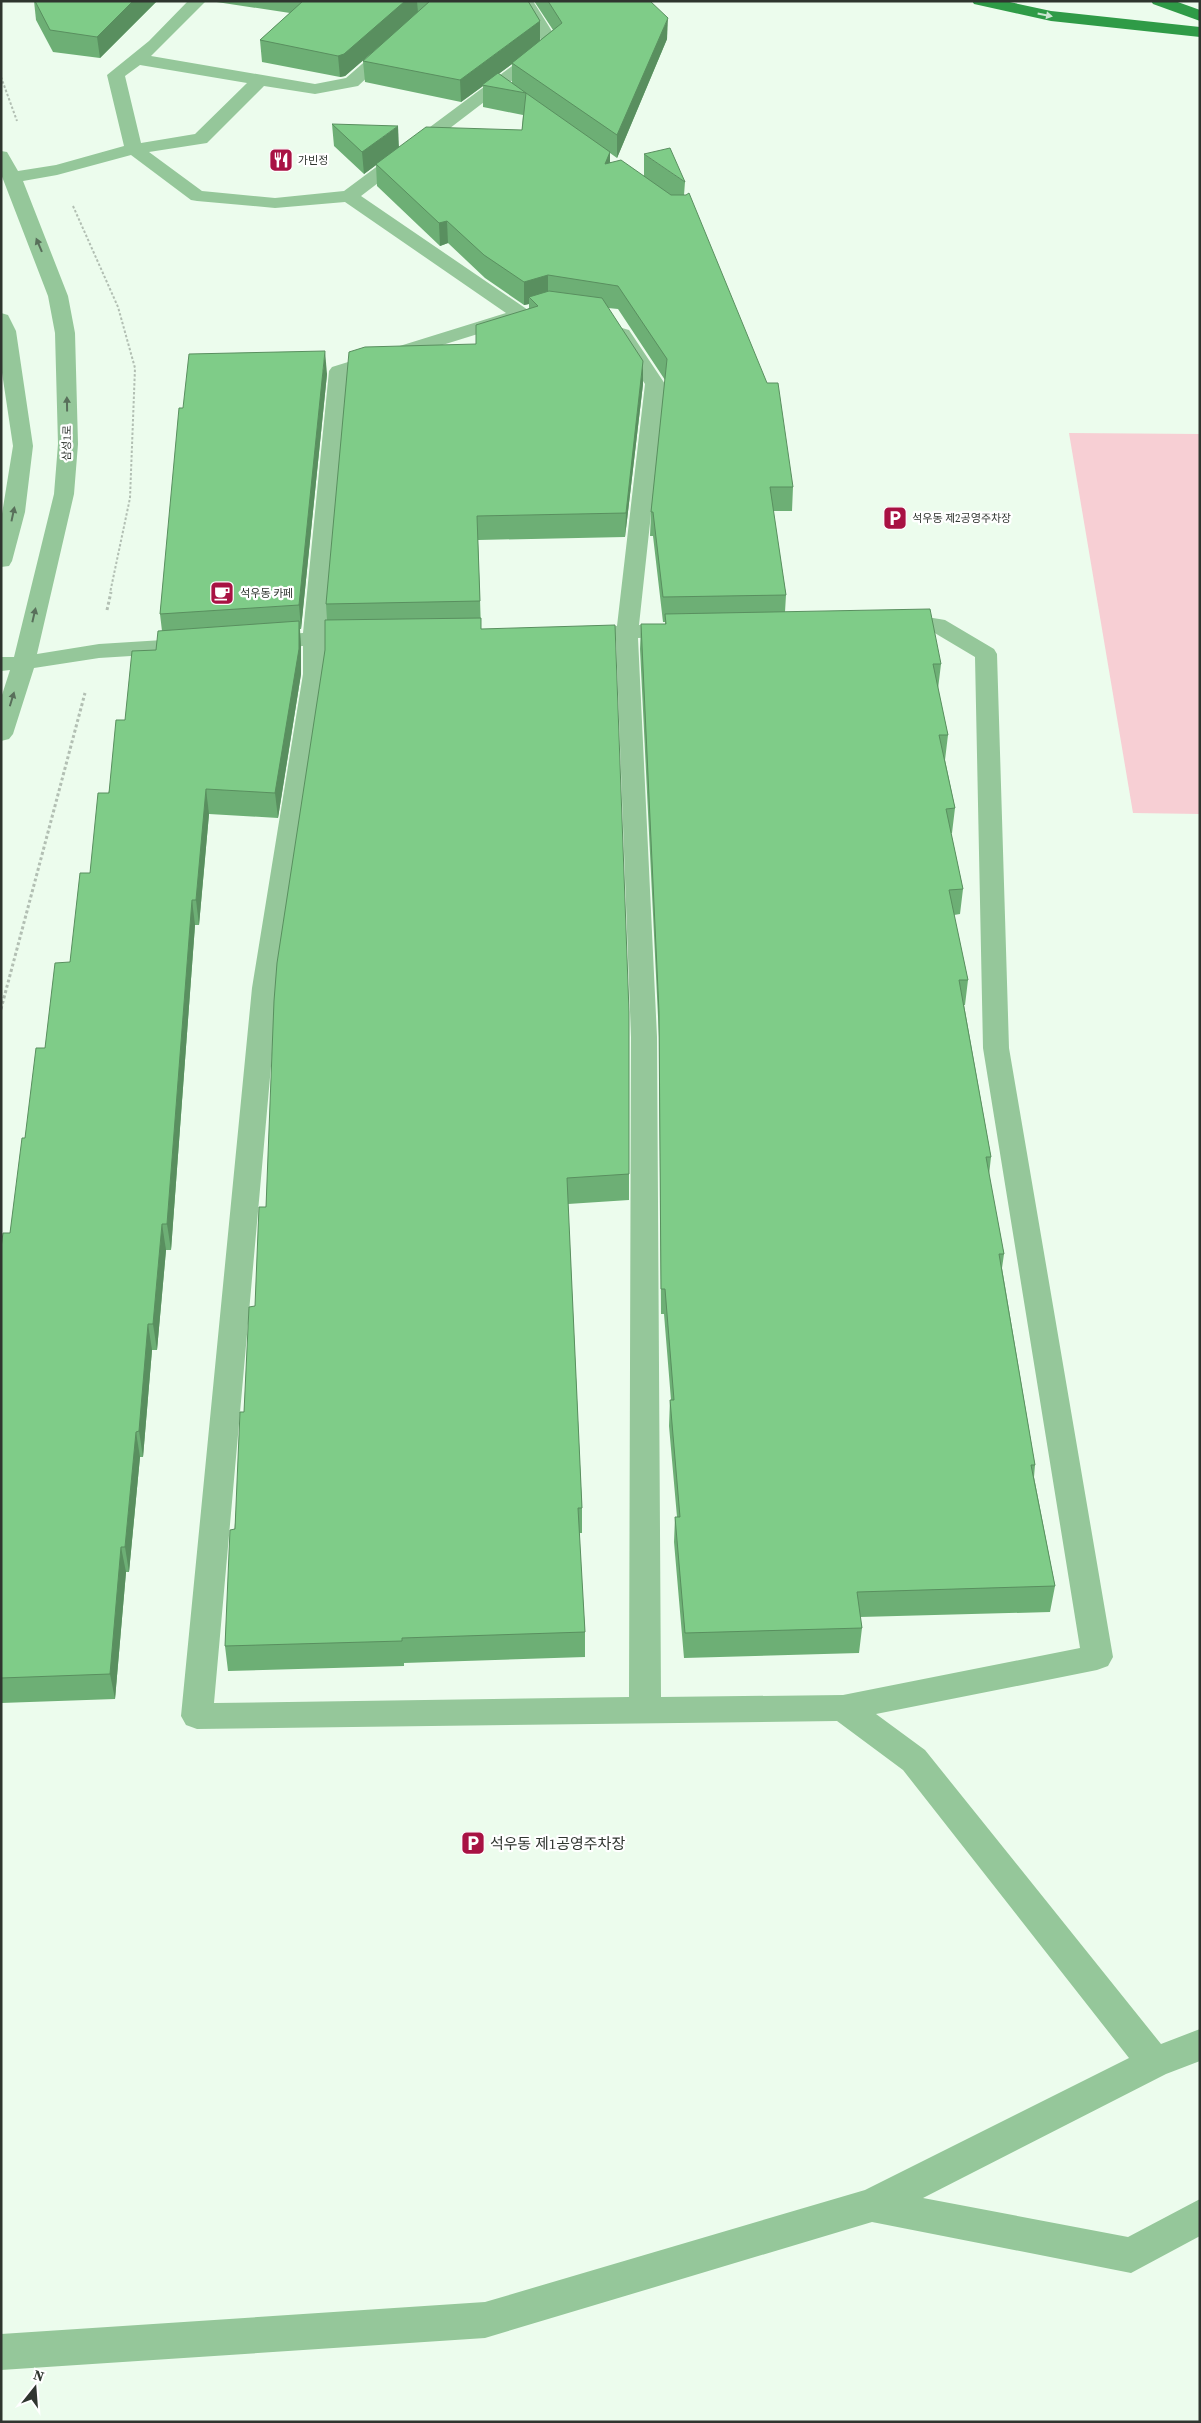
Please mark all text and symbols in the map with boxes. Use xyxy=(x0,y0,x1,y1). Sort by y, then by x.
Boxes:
one-way arrow xyxy=(1037,11,1053,19)
restaurant icon: 가빈정 xyxy=(268,147,294,173)
place label: 가빈정 xyxy=(298,153,328,168)
one-way arrow xyxy=(35,238,43,253)
one-way arrow xyxy=(63,396,71,412)
street label: 삼성1로 xyxy=(59,425,75,461)
parking icon: 석우동 제2공영주차장 xyxy=(882,505,908,531)
one-way arrow xyxy=(9,506,17,521)
place label: 석우동 제2공영주차장 xyxy=(912,511,1011,526)
cafe icon: 석우동 카페 xyxy=(209,580,235,606)
place label: 석우동 카페 xyxy=(240,586,293,601)
one-way arrow xyxy=(30,607,38,623)
one-way arrow xyxy=(9,691,17,706)
parking icon: 석우동 제1공영주차장 xyxy=(460,1830,486,1856)
place label: 석우동 제1공영주차장 xyxy=(490,1833,625,1854)
north arrow xyxy=(10,2363,60,2413)
text: N xyxy=(31,2365,47,2387)

